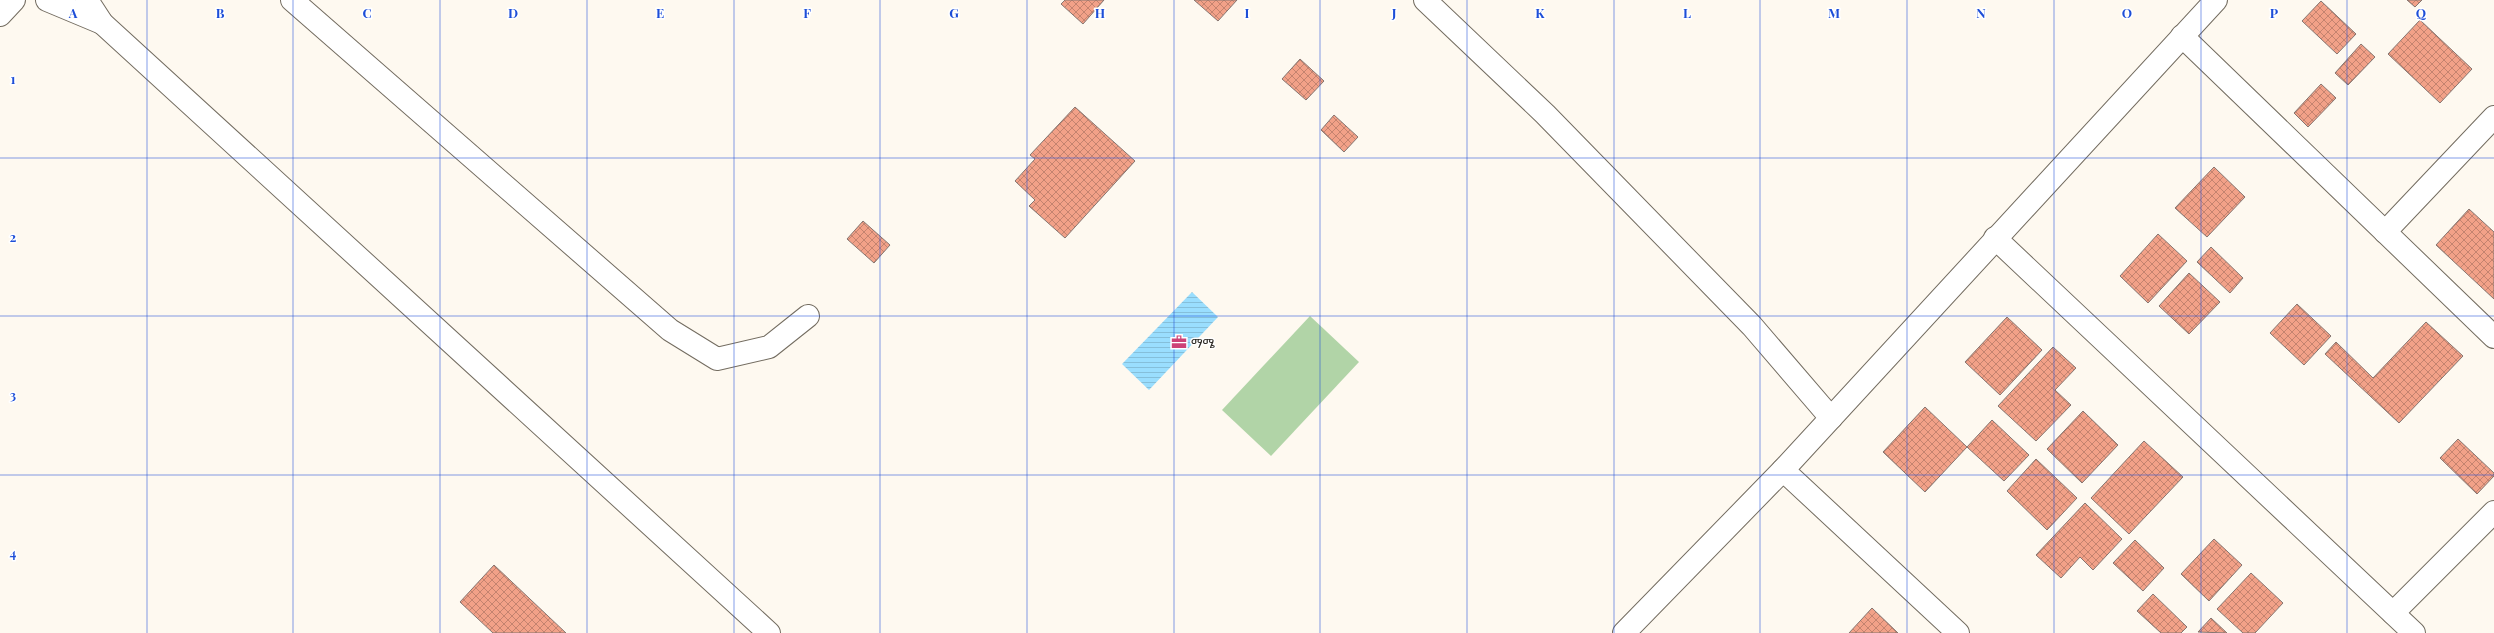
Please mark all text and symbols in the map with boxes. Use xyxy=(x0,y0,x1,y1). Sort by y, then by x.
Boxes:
text: A xyxy=(68,4,78,21)
text: B xyxy=(216,4,225,21)
text: C xyxy=(362,4,372,21)
text: D xyxy=(508,4,518,21)
text: E xyxy=(656,4,664,21)
text: F xyxy=(803,4,811,21)
text: G xyxy=(949,4,959,21)
text: H xyxy=(1095,4,1105,21)
text: I xyxy=(1245,4,1250,21)
text: J xyxy=(1391,4,1397,21)
text: K xyxy=(1535,4,1545,21)
text: L xyxy=(1683,4,1691,21)
text: M xyxy=(1828,4,1840,21)
text: N xyxy=(1976,4,1986,21)
text: O xyxy=(2122,4,2132,21)
text: P xyxy=(2270,4,2279,21)
text: Q xyxy=(2416,4,2427,21)
text: 1 xyxy=(11,70,16,87)
text: 2 xyxy=(10,228,17,245)
office icon: ማሜ xyxy=(1170,333,1188,351)
place label: ማሜ xyxy=(1191,334,1216,351)
text: 3 xyxy=(10,386,16,403)
text: 4 xyxy=(10,544,17,561)

